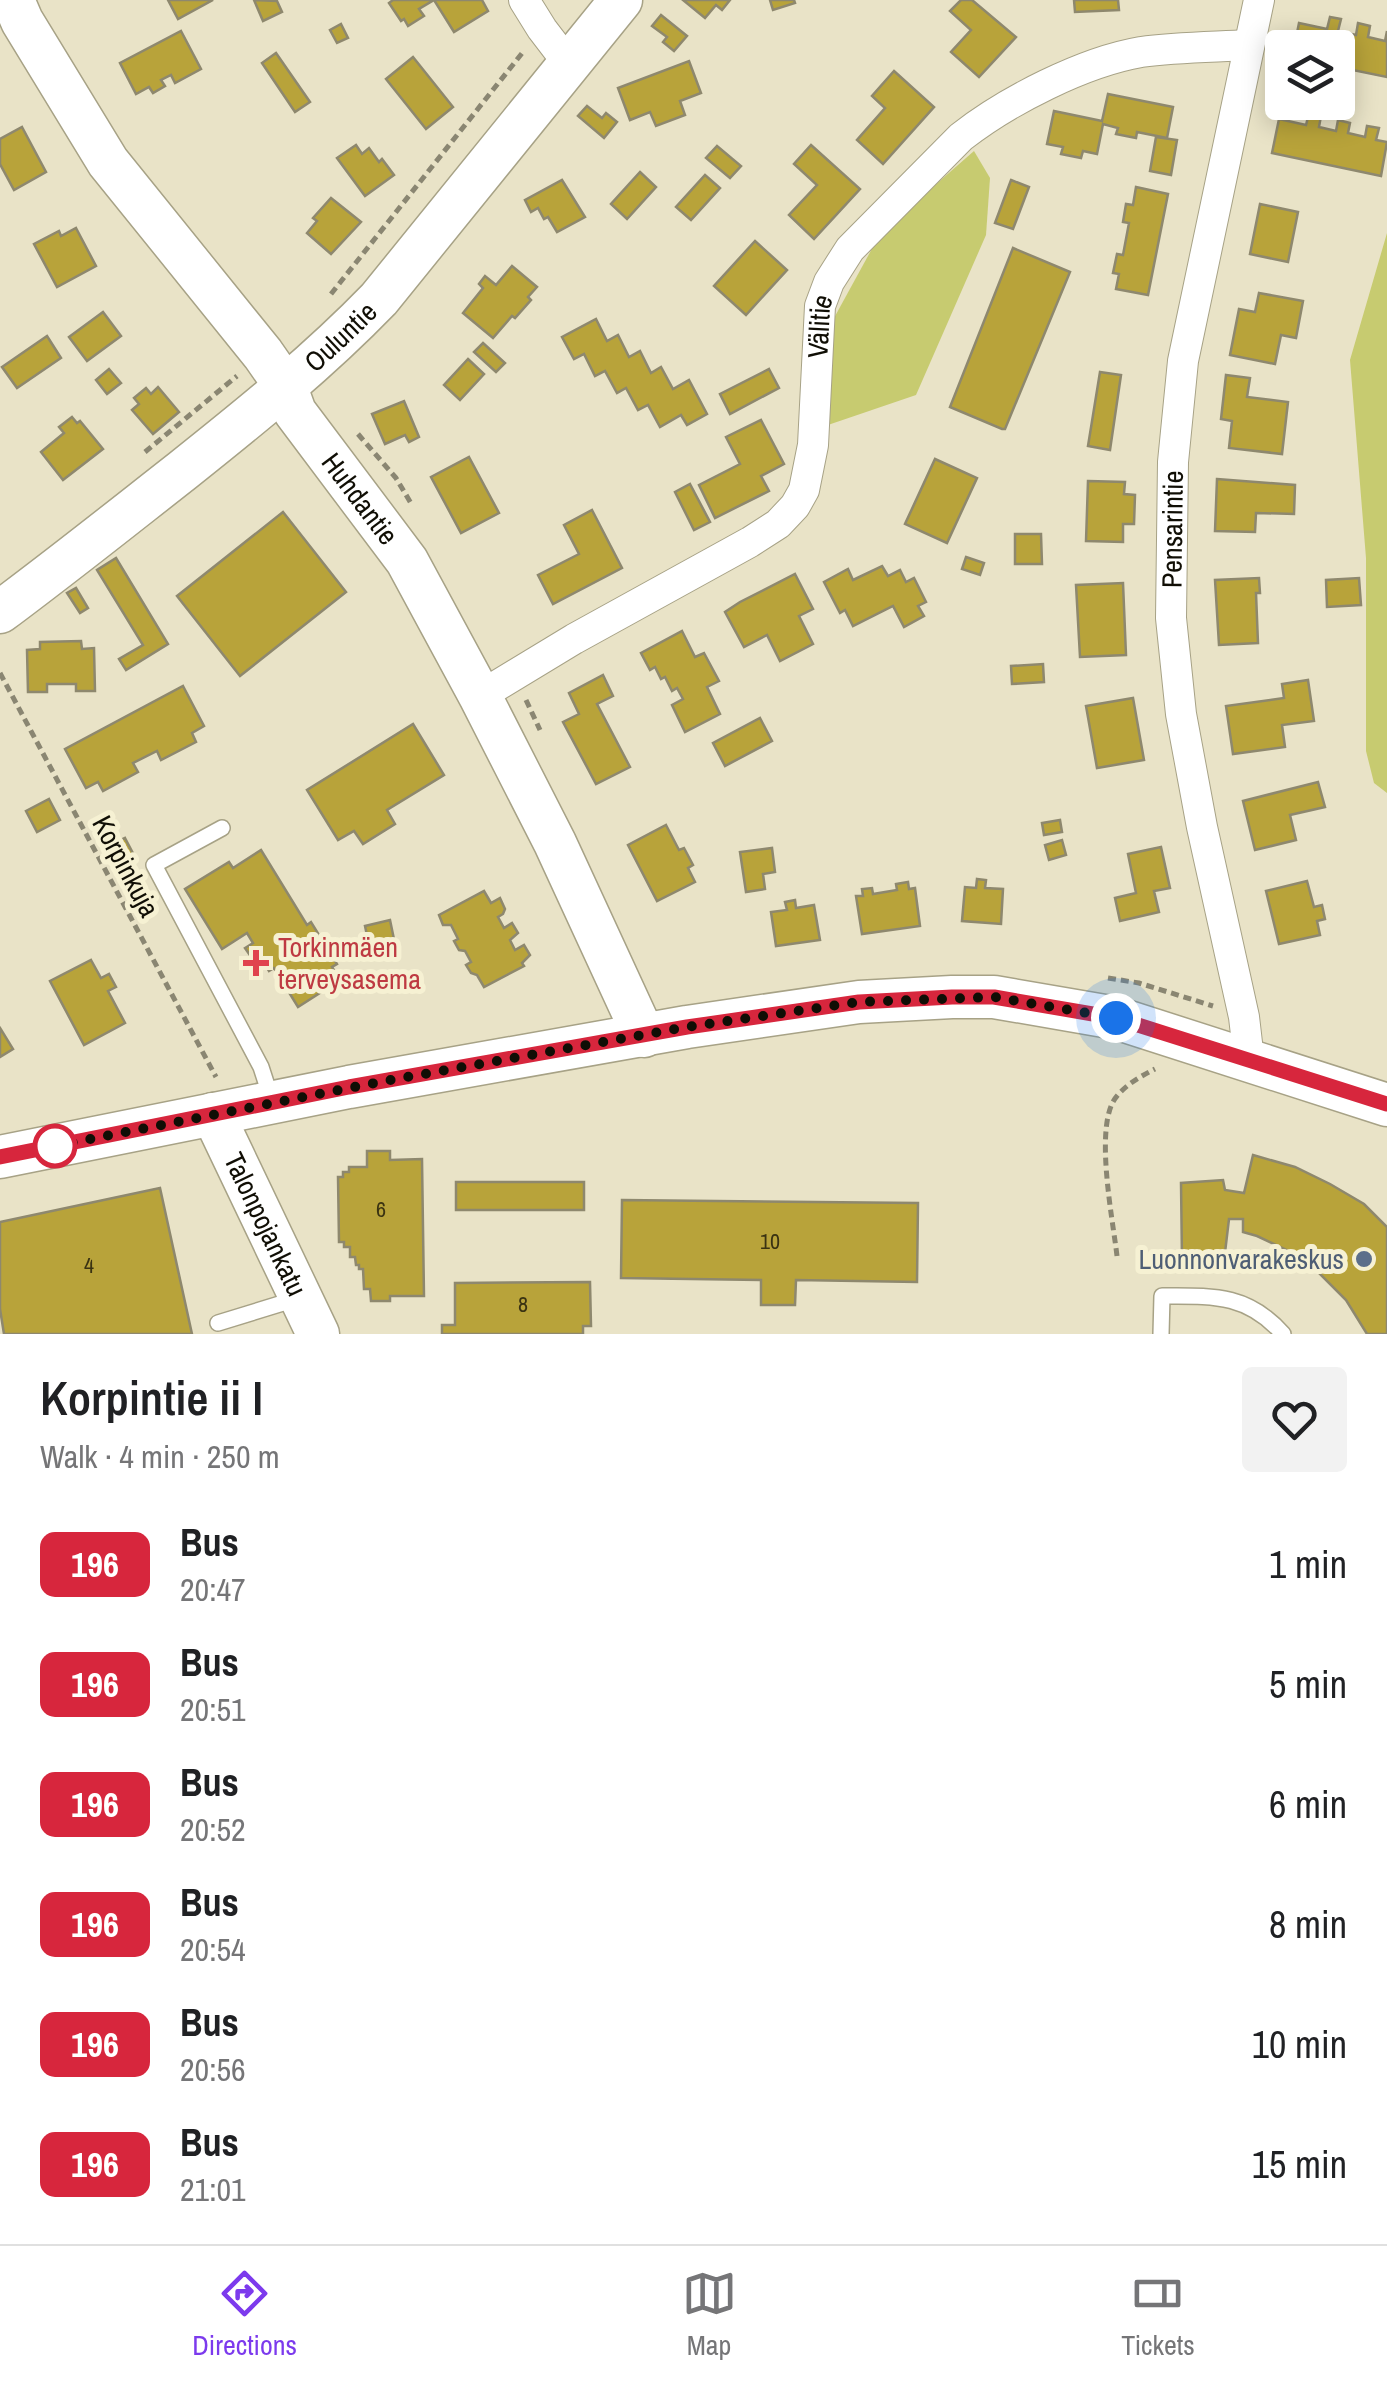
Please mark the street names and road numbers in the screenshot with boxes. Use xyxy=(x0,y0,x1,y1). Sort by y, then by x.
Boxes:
street label: Välitie xyxy=(798,289,842,359)
street label: Ouluntie xyxy=(296,293,385,380)
street label: Huhdantie xyxy=(313,445,407,552)
street label: Pensarintie xyxy=(1152,470,1192,588)
street label: Korpinkuja xyxy=(83,809,169,924)
street label: Talonpojankatu xyxy=(215,1146,316,1302)

